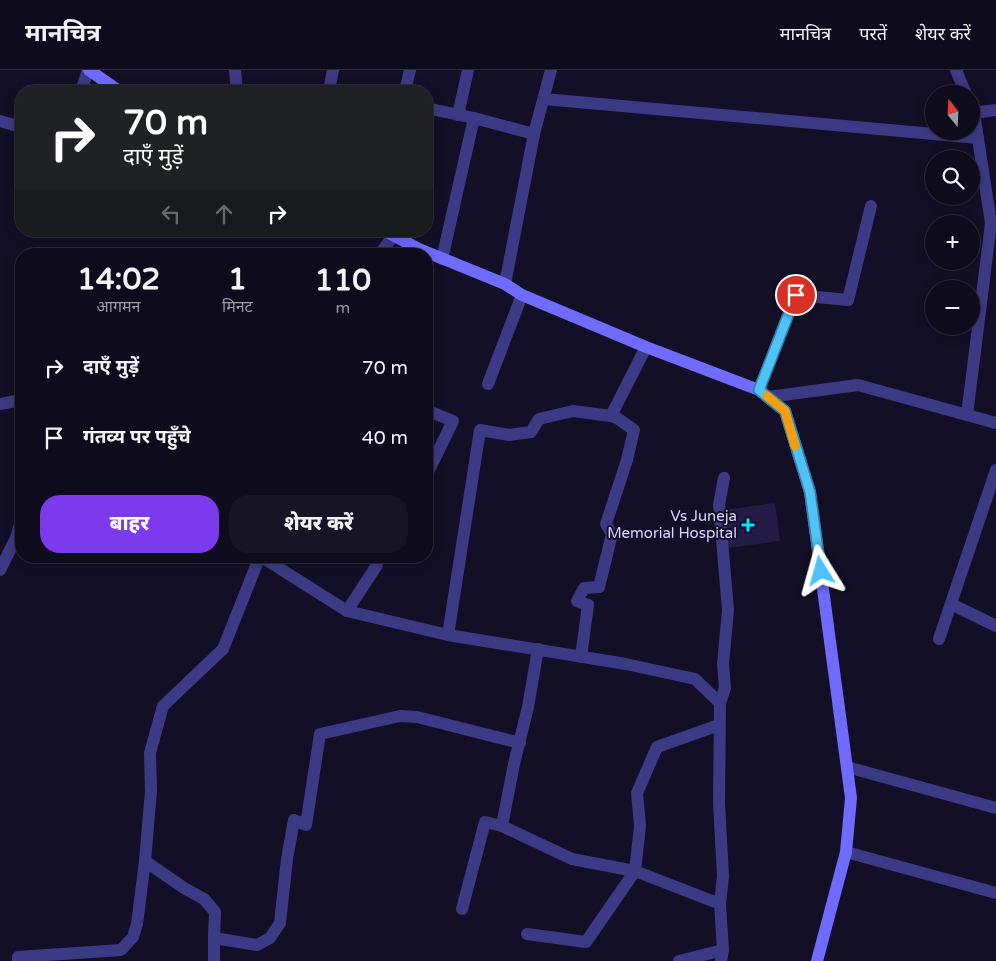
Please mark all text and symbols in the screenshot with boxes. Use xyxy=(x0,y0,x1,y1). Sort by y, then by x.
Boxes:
text: मानचित्र xyxy=(25,19,101,48)
text: मानचित्र xyxy=(780,23,831,45)
text: परतें xyxy=(859,23,887,45)
text: शेयर करें xyxy=(915,23,971,45)
north arrow xyxy=(925,85,980,140)
map controls xyxy=(925,85,980,335)
text: 70 m xyxy=(123,102,208,144)
icon: right xyxy=(40,105,105,170)
text: दाएँ मुड़ें xyxy=(123,144,183,170)
button: search xyxy=(925,150,980,205)
icon: left xyxy=(157,200,185,228)
icon: ahead xyxy=(210,200,238,228)
icon: right xyxy=(263,200,291,228)
button: + xyxy=(925,215,980,270)
text: 14:02 xyxy=(77,261,160,298)
text: 1 xyxy=(228,261,247,298)
text: 110 xyxy=(315,262,371,299)
pin xyxy=(775,274,817,316)
button: − xyxy=(925,280,980,335)
icon: arrive xyxy=(782,281,810,309)
text: आगमन xyxy=(97,297,140,317)
text: मिनट xyxy=(222,297,253,317)
text: m xyxy=(335,298,350,318)
icon: right xyxy=(40,354,68,382)
text: दाएँ मुड़ें xyxy=(83,356,139,378)
text: 70 m xyxy=(362,357,408,379)
icon: arrive xyxy=(40,424,68,452)
text: गंतव्य पर पहुँचे xyxy=(83,426,191,448)
text: 40 m xyxy=(362,427,408,449)
button: बाहर xyxy=(40,495,219,553)
button: शेयर करें xyxy=(229,495,408,553)
place label: Vs Juneja Memorial Hospital xyxy=(607,507,737,542)
marker: Vs Juneja Memorial Hospital xyxy=(741,518,755,532)
position arrow xyxy=(794,544,846,596)

